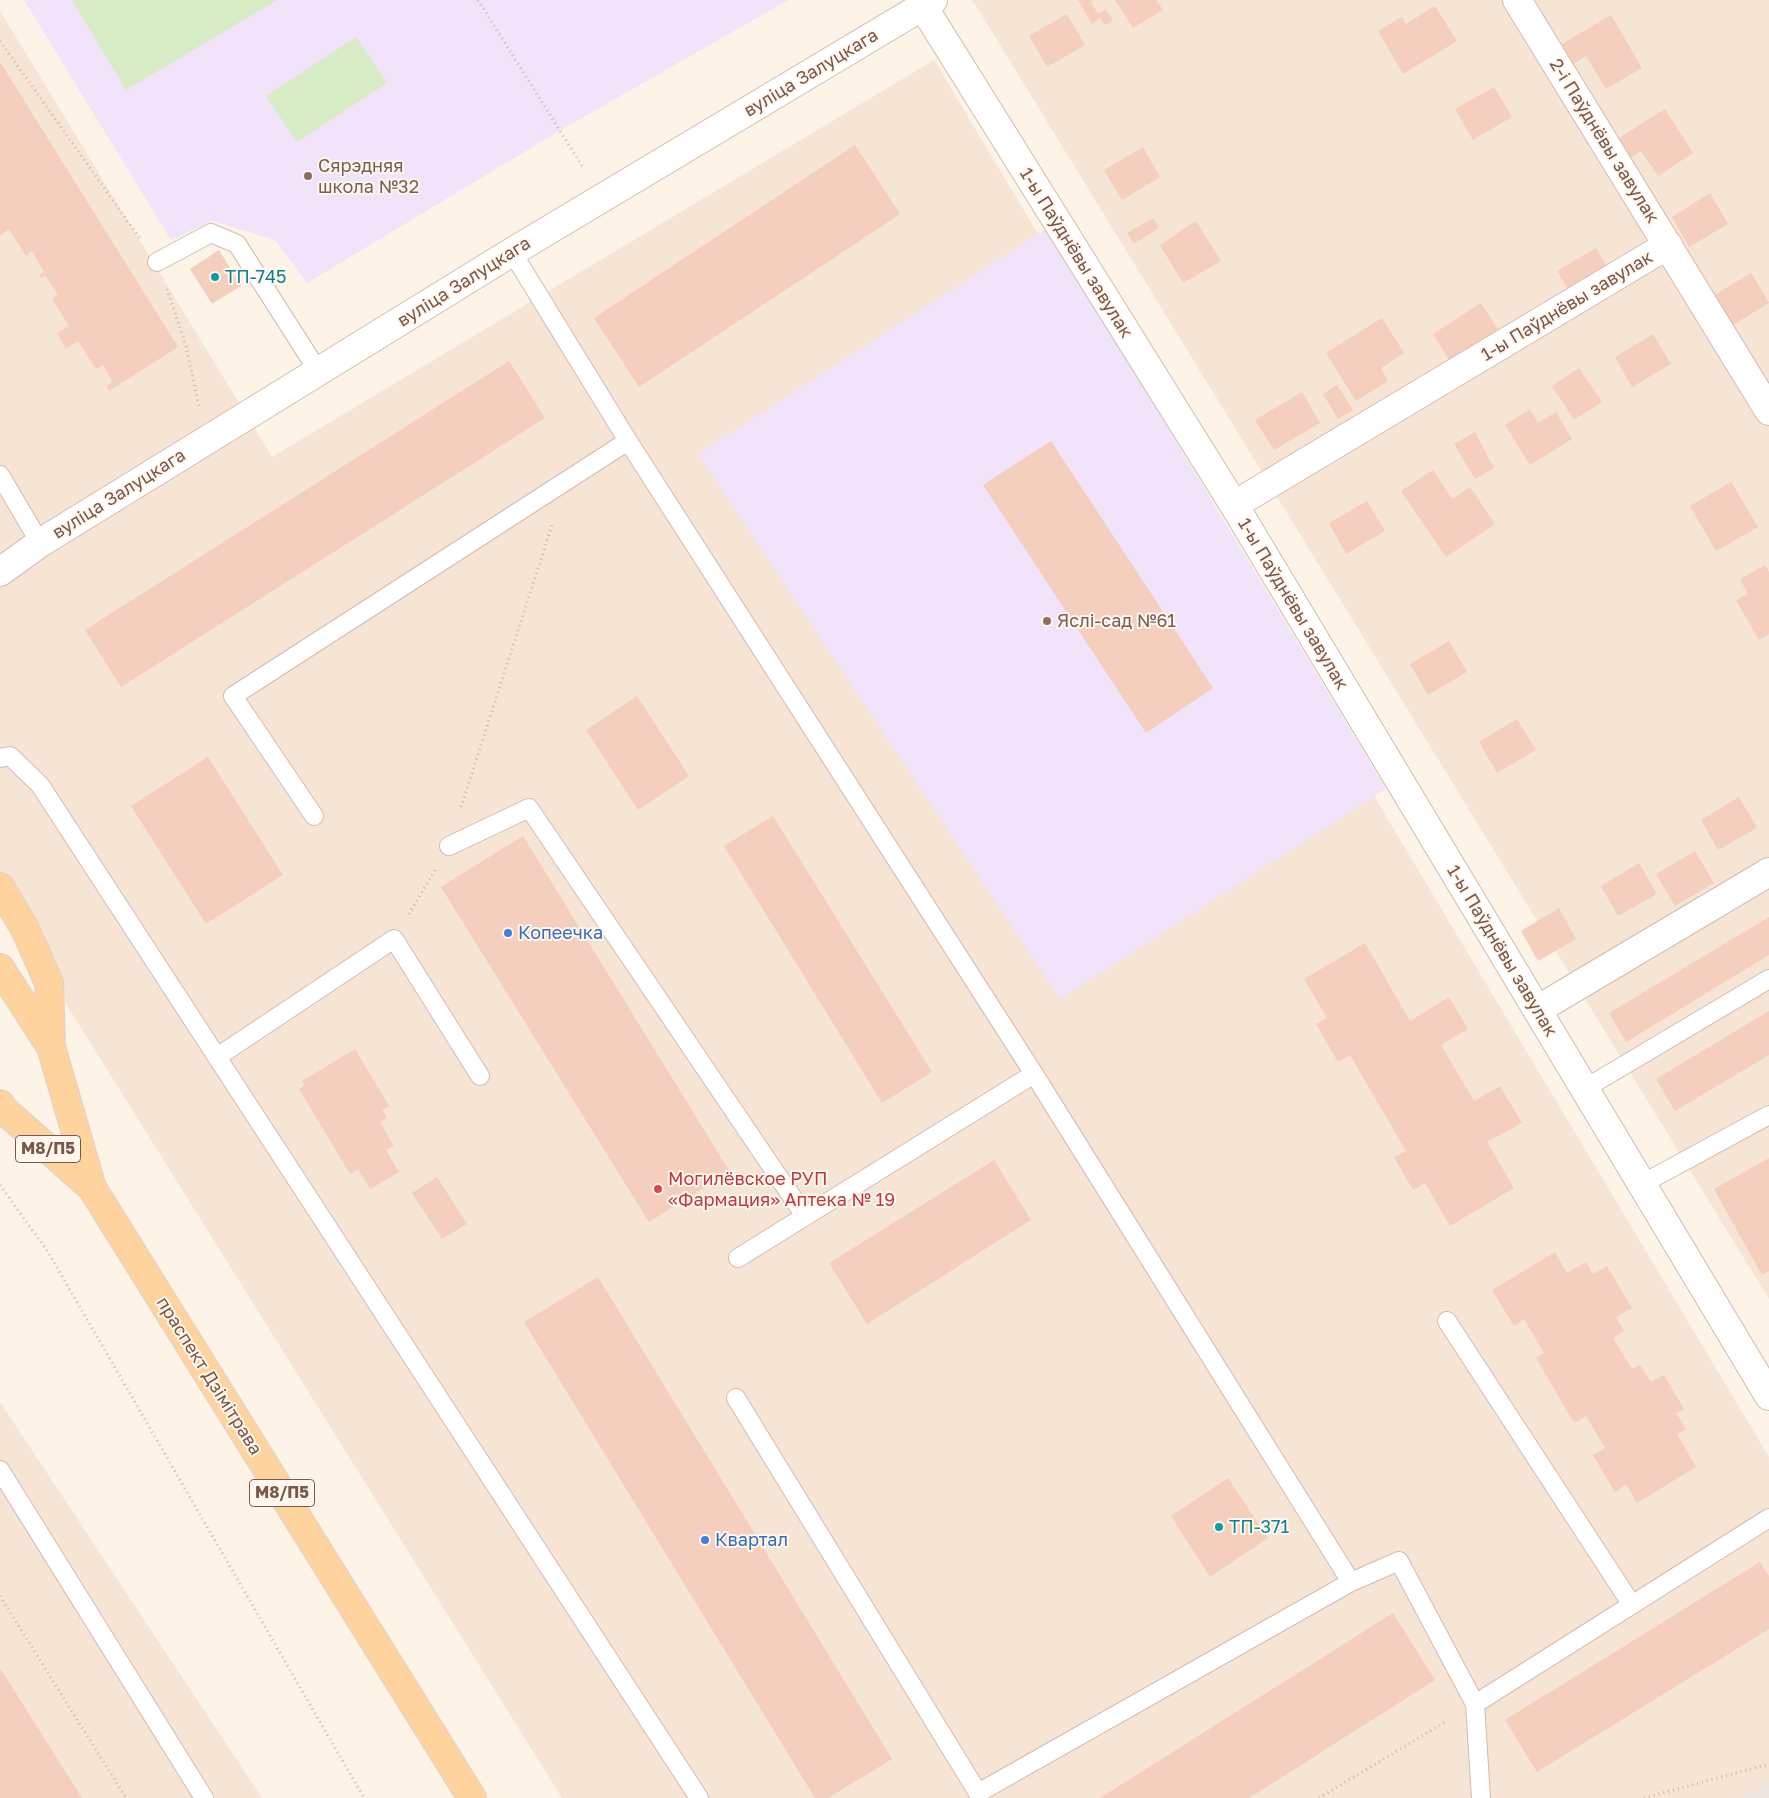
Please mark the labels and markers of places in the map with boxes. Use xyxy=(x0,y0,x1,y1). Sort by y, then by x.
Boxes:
place label: Сярэдняя школа №32 xyxy=(318,155,419,198)
marker: Сярэдняя школа №32 xyxy=(302,170,314,182)
place label: ТП-745 xyxy=(225,266,286,288)
marker: ТП-745 xyxy=(209,271,221,283)
place label: Яслі-сад №61 xyxy=(1057,610,1176,632)
marker: Яслі-сад №61 xyxy=(1041,615,1053,627)
place label: Копеечка xyxy=(518,922,603,944)
marker: Копеечка xyxy=(502,927,514,939)
place label: Могилёвское РУП «Фармация» Аптека № 19 xyxy=(668,1168,895,1210)
marker: Могилёвское РУП «Фармация» Аптека № 19 xyxy=(652,1183,664,1195)
place label: ТП-371 xyxy=(1229,1516,1289,1538)
marker: ТП-371 xyxy=(1213,1521,1225,1533)
place label: Квартал xyxy=(715,1529,788,1551)
marker: Квартал xyxy=(699,1534,711,1546)

